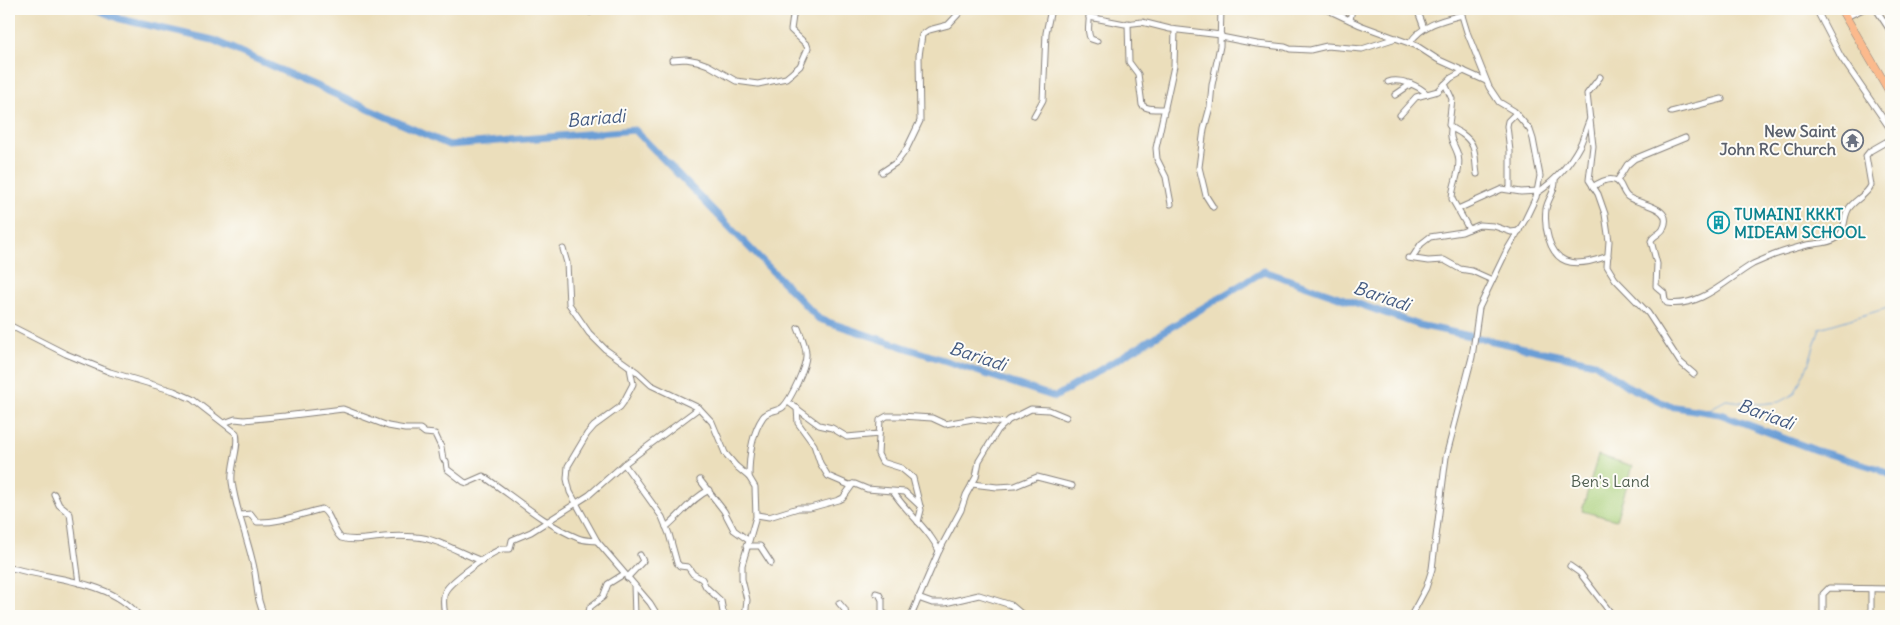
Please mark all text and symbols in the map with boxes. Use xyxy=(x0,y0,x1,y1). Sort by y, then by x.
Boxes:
water label: Bariadi xyxy=(566,104,628,132)
place label: New Saint John RC Church xyxy=(1719,121,1837,159)
temple icon: New Saint John RC Church xyxy=(1840,128,1864,152)
place label: TUMAINI KKKT MIDEAM SCHOOL xyxy=(1734,204,1866,242)
building icon: TUMAINI KKKT MIDEAM SCHOOL xyxy=(1706,211,1730,235)
water label: Bariadi xyxy=(1351,276,1415,317)
water label: Bariadi xyxy=(947,336,1011,377)
water label: Bariadi xyxy=(1735,393,1799,435)
park label: Ben's Land xyxy=(1571,471,1649,491)

